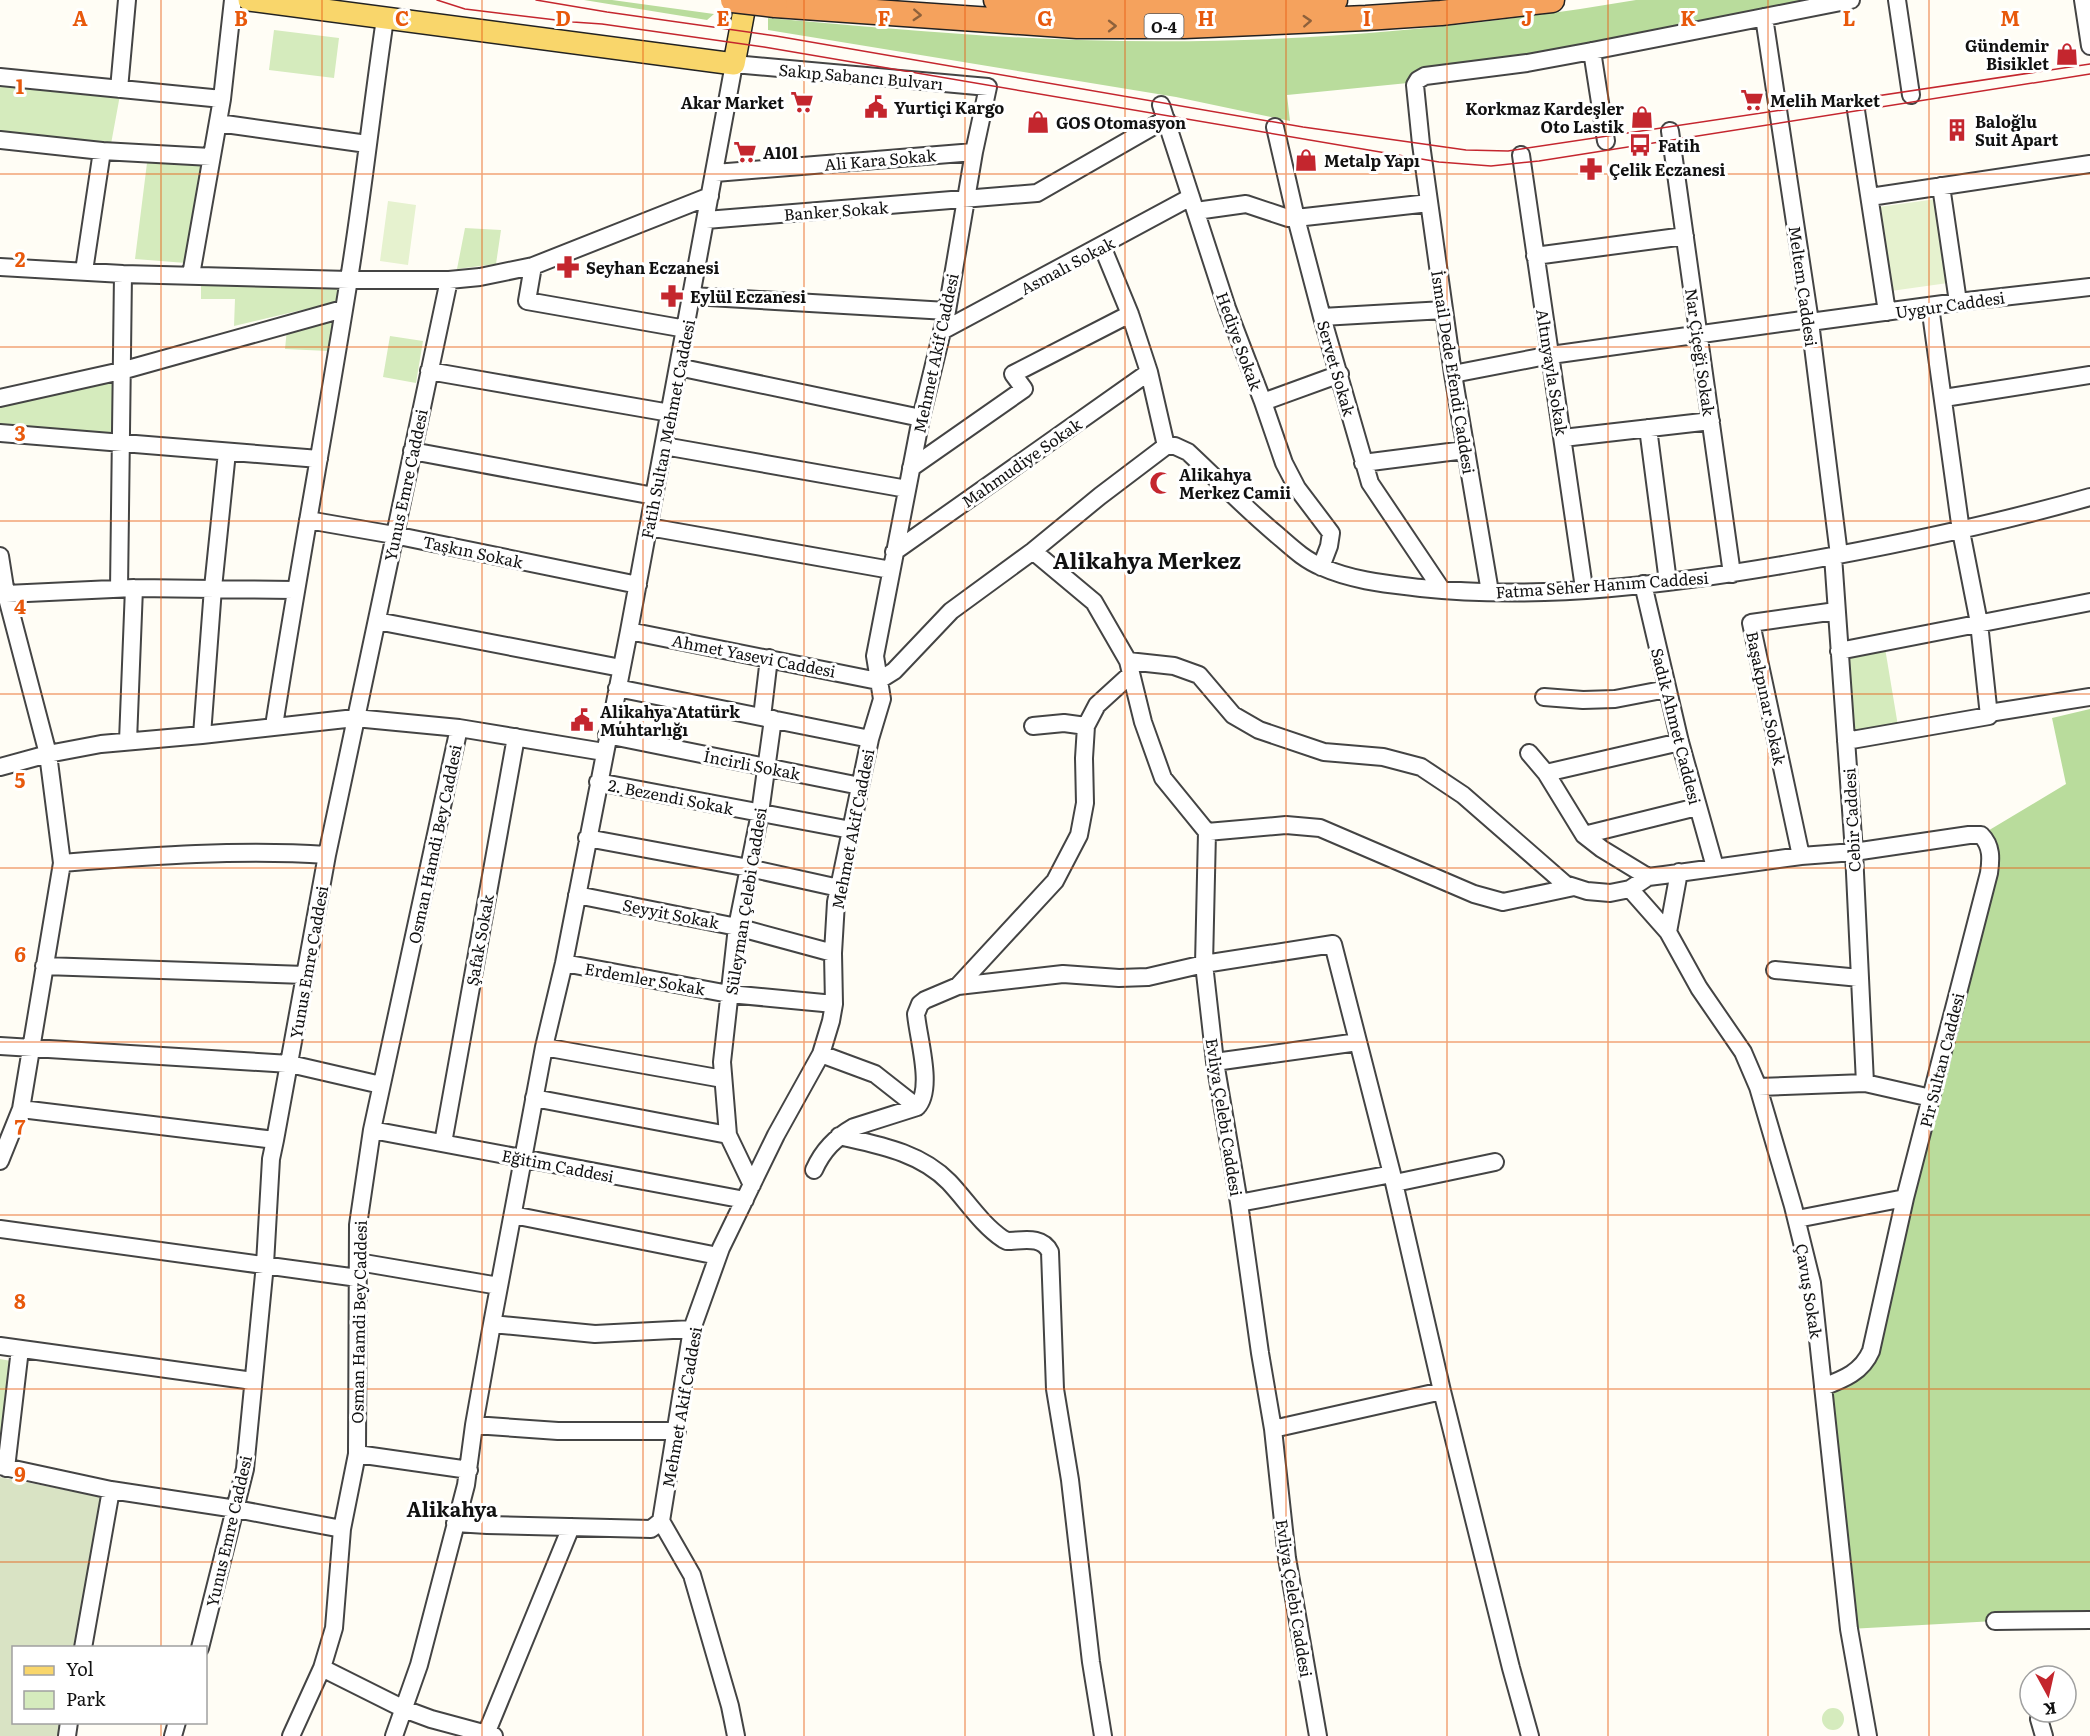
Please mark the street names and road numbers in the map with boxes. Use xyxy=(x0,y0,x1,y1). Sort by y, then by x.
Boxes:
road number: O-4 xyxy=(1144,14,1184,38)
street label: Sakıp Sabancı Bulvarı xyxy=(778,57,944,95)
street label: Ali Kara Sokak xyxy=(823,142,937,176)
street label: Banker Sokak xyxy=(783,194,889,226)
street label: Meltem Caddesi xyxy=(1784,224,1824,348)
street label: Asmalı Sokak xyxy=(1016,230,1119,300)
street label: İsmail Dede Efendi Caddesi xyxy=(1426,268,1482,476)
street label: Mehmet Akif Caddesi xyxy=(906,271,964,435)
street label: Uygur Caddesi xyxy=(1894,284,2006,324)
street label: Nar Çiçeği Sokak xyxy=(1680,287,1722,418)
street label: Hediye Sokak xyxy=(1211,288,1269,394)
street label: Altınyayla Sokak xyxy=(1531,307,1575,437)
street label: Fatih Sultan Mehmet Caddesi xyxy=(634,317,700,541)
street label: Servet Sokak xyxy=(1312,317,1362,419)
street label: Yunus Emre Caddesi xyxy=(377,407,433,563)
street label: Mahmudiye Sokak xyxy=(956,411,1086,513)
street label: Taşkın Sokak xyxy=(421,529,526,573)
street label: Fatma Seher Hanım Caddesi xyxy=(1495,565,1709,603)
street label: Ahmet Yasevi Caddesi xyxy=(670,627,838,683)
street label: Başakpınar Sokak xyxy=(1741,629,1793,767)
street label: Sadık Ahmet Caddesi xyxy=(1646,645,1708,807)
street label: Osman Hamdi Bey Caddesi xyxy=(401,742,467,946)
street label: İncirli Sokak xyxy=(701,743,803,785)
street label: Mehmet Akif Caddesi xyxy=(825,747,879,911)
street label: Cebir Caddesi xyxy=(1836,767,1866,873)
street label: 2. Bezendi Sokak xyxy=(606,772,736,820)
street label: Süleyman Çelebi Caddesi xyxy=(718,805,772,997)
street label: Yunus Emre Caddesi xyxy=(283,884,333,1040)
street label: Şafak Sokak xyxy=(459,892,499,988)
street label: Seyyit Sokak xyxy=(621,892,721,934)
street label: Erdemler Sokak xyxy=(583,956,707,1000)
street label: Pir Sultan Caddesi xyxy=(1913,990,1969,1130)
street label: Evliya Çelebi Caddesi xyxy=(1201,1036,1249,1198)
street label: Eğitim Caddesi xyxy=(500,1142,616,1188)
street label: Osman Hamdi Bey Caddesi xyxy=(344,1220,372,1424)
street label: Çavuş Sokak xyxy=(1791,1242,1829,1340)
street label: Mehmet Akif Caddesi xyxy=(655,1325,707,1489)
street label: Yunus Emre Caddesi xyxy=(199,1453,257,1609)
street label: Evliya Çelebi Caddesi xyxy=(1271,1517,1319,1679)

